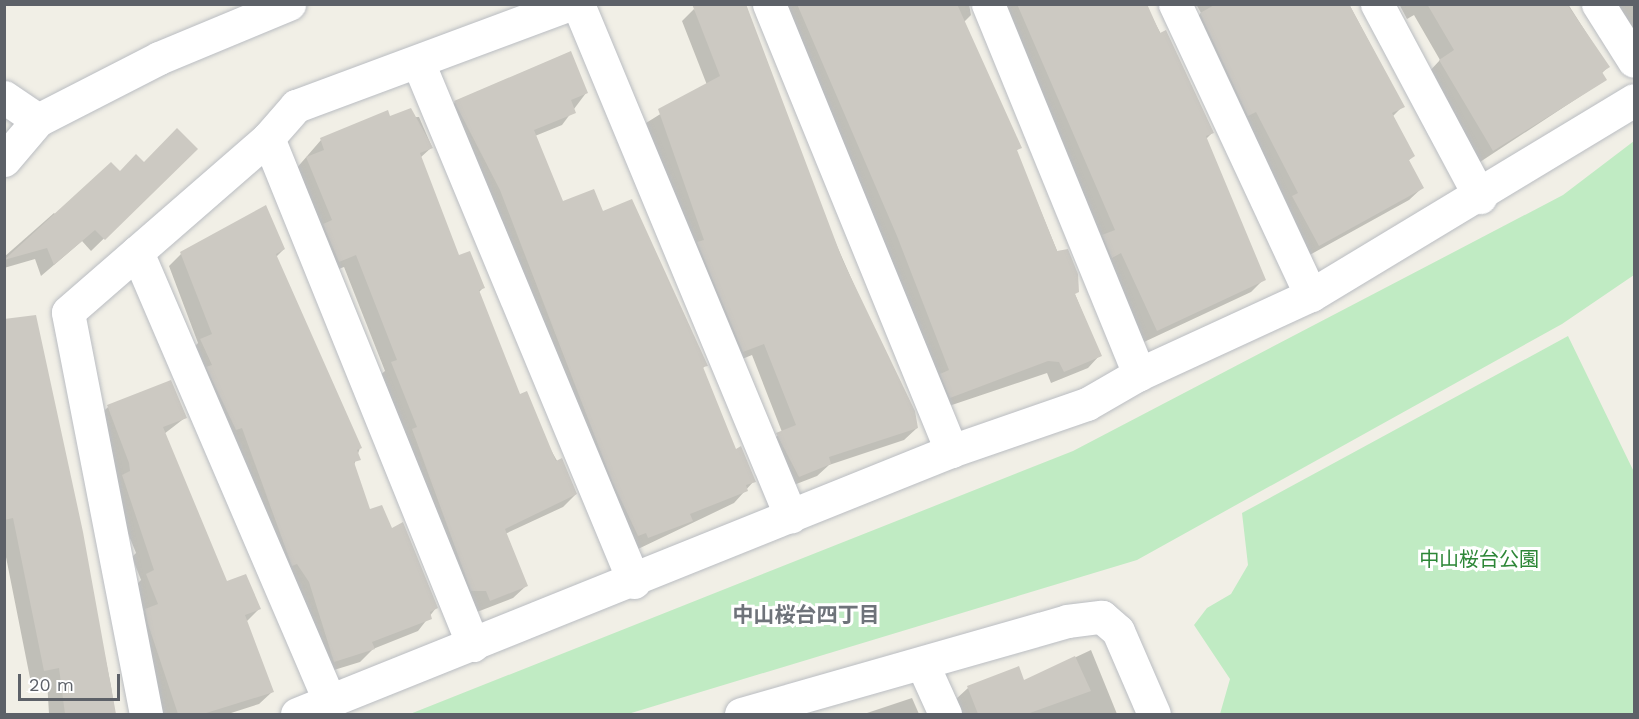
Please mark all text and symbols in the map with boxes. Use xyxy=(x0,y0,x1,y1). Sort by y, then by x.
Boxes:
park label: 中山桜台公園 xyxy=(1419,547,1539,571)
district label: 中山桜台四丁目 xyxy=(733,602,879,628)
scale bar xyxy=(21,662,123,700)
text: 20 m xyxy=(29,674,74,695)

